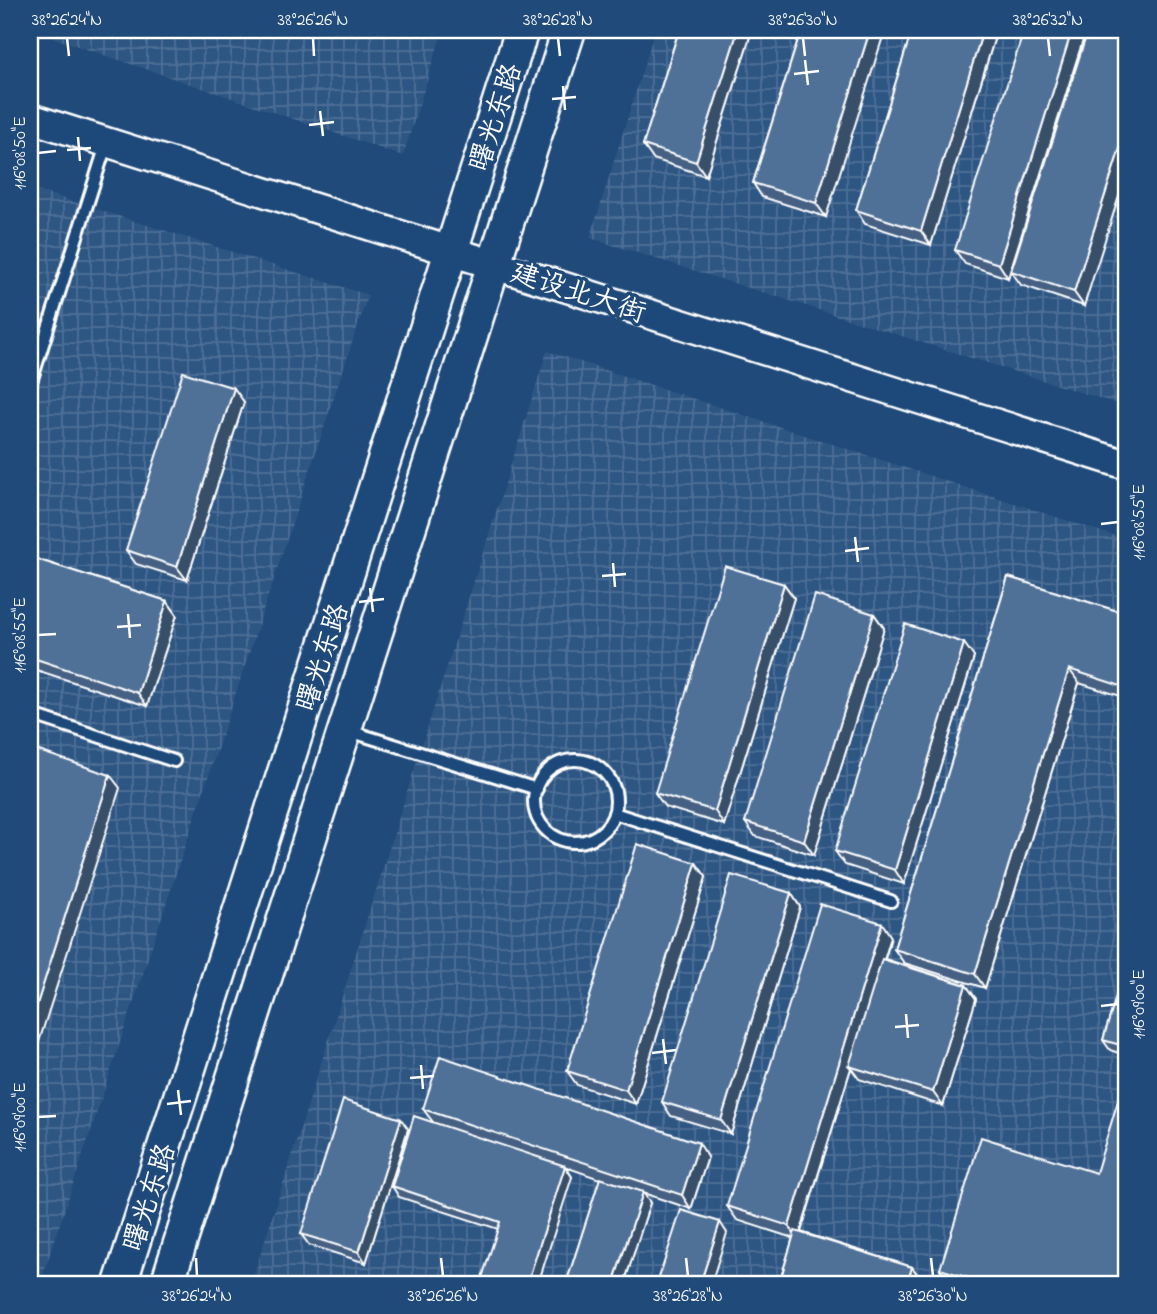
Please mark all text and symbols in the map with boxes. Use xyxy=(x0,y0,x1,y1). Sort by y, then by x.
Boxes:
text: 38°26'24"N xyxy=(32,8,102,34)
text: 38°26'26"N xyxy=(278,8,349,34)
text: 38°26'28"N xyxy=(523,8,593,34)
text: 38°26'30"N xyxy=(768,8,838,34)
text: 38°26'32"N xyxy=(1013,8,1083,34)
street label: 曙光东路 xyxy=(461,58,534,178)
text: 116°08'50"E xyxy=(8,116,34,190)
street label: 建设北大街 xyxy=(505,253,651,335)
text: 116°08'55"E xyxy=(1127,484,1153,560)
text: 116°08'55"E xyxy=(8,597,34,673)
street label: 曙光东路 xyxy=(288,598,361,718)
text: 116°09'00"E xyxy=(1127,969,1153,1039)
text: 116°09'00"E xyxy=(8,1082,34,1152)
street label: 曙光东路 xyxy=(115,1138,188,1258)
text: 38°26'24"N xyxy=(162,1284,232,1310)
text: 38°26'26"N xyxy=(408,1284,479,1310)
text: 38°26'28"N xyxy=(653,1284,723,1310)
text: 38°26'30"N xyxy=(898,1284,968,1310)

